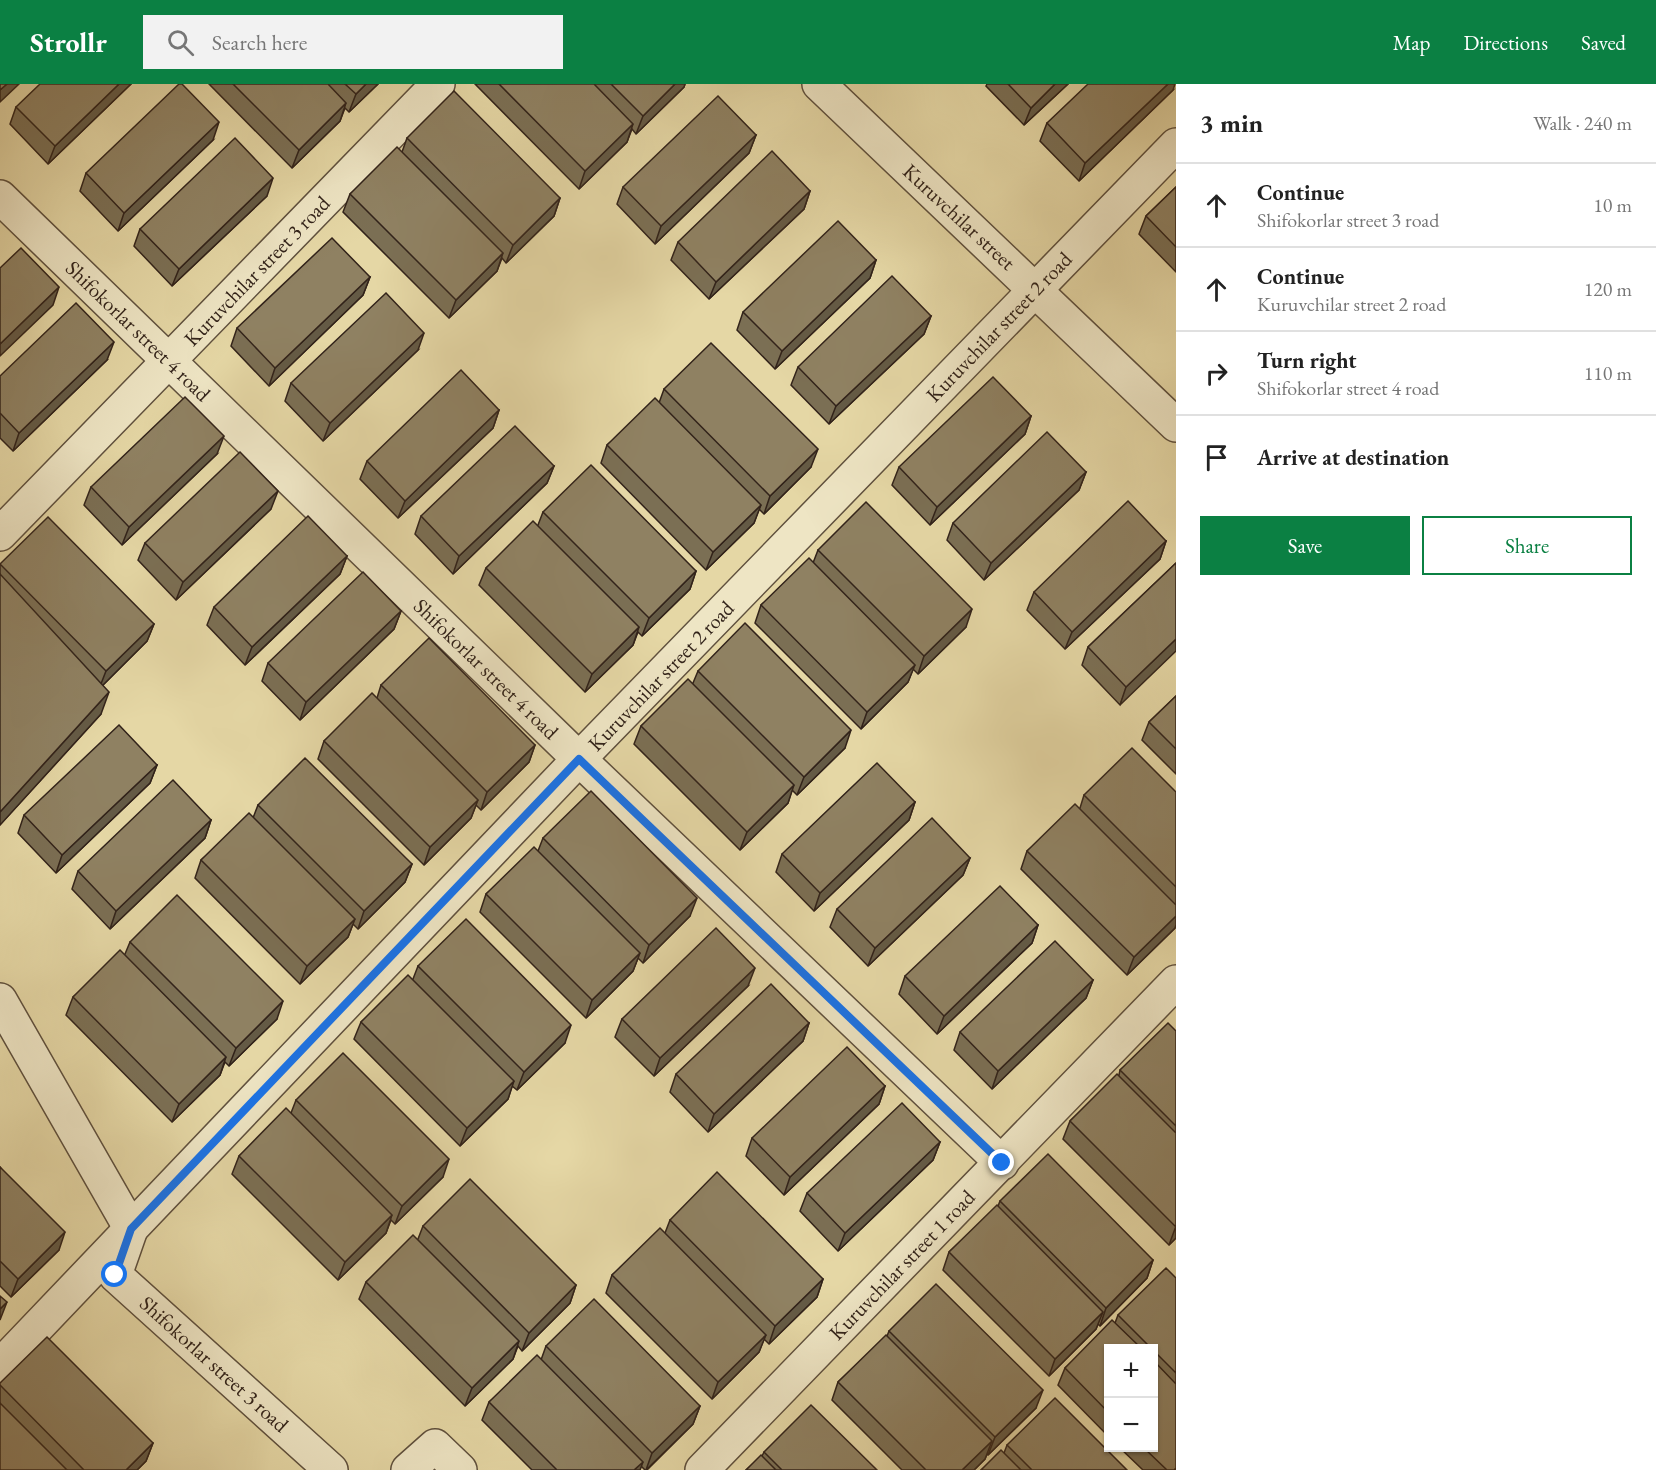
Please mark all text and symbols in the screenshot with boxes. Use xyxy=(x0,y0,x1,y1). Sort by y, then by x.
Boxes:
search box xyxy=(143,15,563,69)
text: Strollr xyxy=(30,24,107,60)
icon: search xyxy=(164,26,197,59)
text: Search here xyxy=(212,28,307,57)
text: Map xyxy=(1393,29,1430,56)
text: Directions xyxy=(1463,29,1548,56)
text: Saved xyxy=(1581,29,1626,56)
text: 3 min xyxy=(1200,106,1263,140)
text: Walk · 240 m xyxy=(1533,110,1632,136)
street label: Kuruvchilar street xyxy=(897,158,1022,276)
text: Continue xyxy=(1257,178,1344,207)
street label: Kuruvchilar street 3 road xyxy=(178,189,336,352)
icon: ahead xyxy=(1200,189,1233,222)
text: 10 m xyxy=(1593,192,1632,218)
text: Shifokorlar street 3 road xyxy=(1257,207,1439,233)
street label: Kuruvchilar street 2 road xyxy=(920,245,1078,408)
street label: Shifokorlar street 4 road xyxy=(60,254,217,407)
text: Continue xyxy=(1257,262,1344,291)
icon: ahead xyxy=(1200,273,1233,306)
text: 120 m xyxy=(1584,276,1632,302)
text: Kuruvchilar street 2 road xyxy=(1257,291,1446,317)
text: Turn right xyxy=(1257,346,1356,375)
icon: right xyxy=(1200,357,1233,390)
text: 110 m xyxy=(1584,360,1632,386)
text: Shifokorlar street 4 road xyxy=(1257,375,1439,401)
icon: arrive xyxy=(1200,441,1233,474)
text: Arrive at destination xyxy=(1257,443,1449,472)
button: Save xyxy=(1200,516,1410,575)
button: Share xyxy=(1422,516,1632,575)
street label: Shifokorlar street 4 road xyxy=(408,592,565,745)
street label: Kuruvchilar street 2 road xyxy=(582,594,740,757)
route end xyxy=(988,1149,1014,1175)
street label: Kuruvchilar street 1 road xyxy=(823,1183,981,1346)
route start xyxy=(101,1261,127,1287)
street label: Shifokorlar street 3 road xyxy=(134,1290,295,1438)
map controls xyxy=(1104,1344,1158,1452)
button: + xyxy=(1104,1344,1158,1398)
button: − xyxy=(1104,1398,1158,1452)

